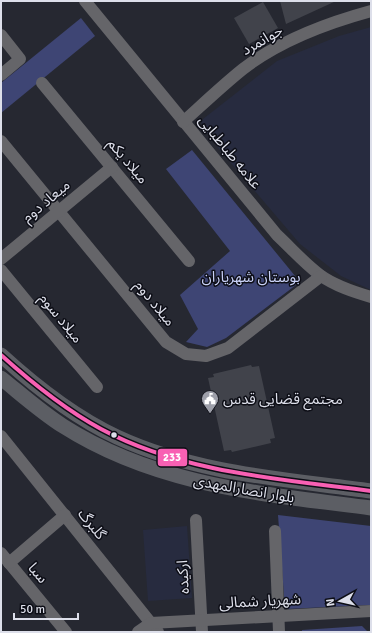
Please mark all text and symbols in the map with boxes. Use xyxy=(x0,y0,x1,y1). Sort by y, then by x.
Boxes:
street label: جوانمرد xyxy=(238,21,286,59)
street label: علامه طباطبایی xyxy=(195,111,266,193)
street label: میلاد یکم xyxy=(102,135,152,189)
street label: میعاد دوم xyxy=(18,176,75,228)
park label: بوستان شهریاران xyxy=(201,268,301,286)
street label: میلاد دوم xyxy=(129,276,179,331)
street label: میلاد سوم xyxy=(34,289,87,348)
public building icon: مجتمع قضایی قدس xyxy=(200,389,220,414)
place label: مجتمع قضایی قدس xyxy=(223,390,343,411)
unlabelled marker xyxy=(109,430,119,440)
line badge: 233 xyxy=(157,448,188,467)
text: 233 xyxy=(163,451,181,464)
street label: بلوار انصارالمهدی xyxy=(192,471,296,507)
street label: گلبرگ xyxy=(74,505,110,544)
street label: سبا xyxy=(24,559,52,587)
street label: ارکیده xyxy=(173,559,193,595)
north arrow xyxy=(320,581,360,621)
street label: شهریار شمالی xyxy=(218,590,302,612)
scale bar xyxy=(14,595,78,621)
text: N xyxy=(324,598,338,607)
text: 50 m xyxy=(20,602,45,617)

